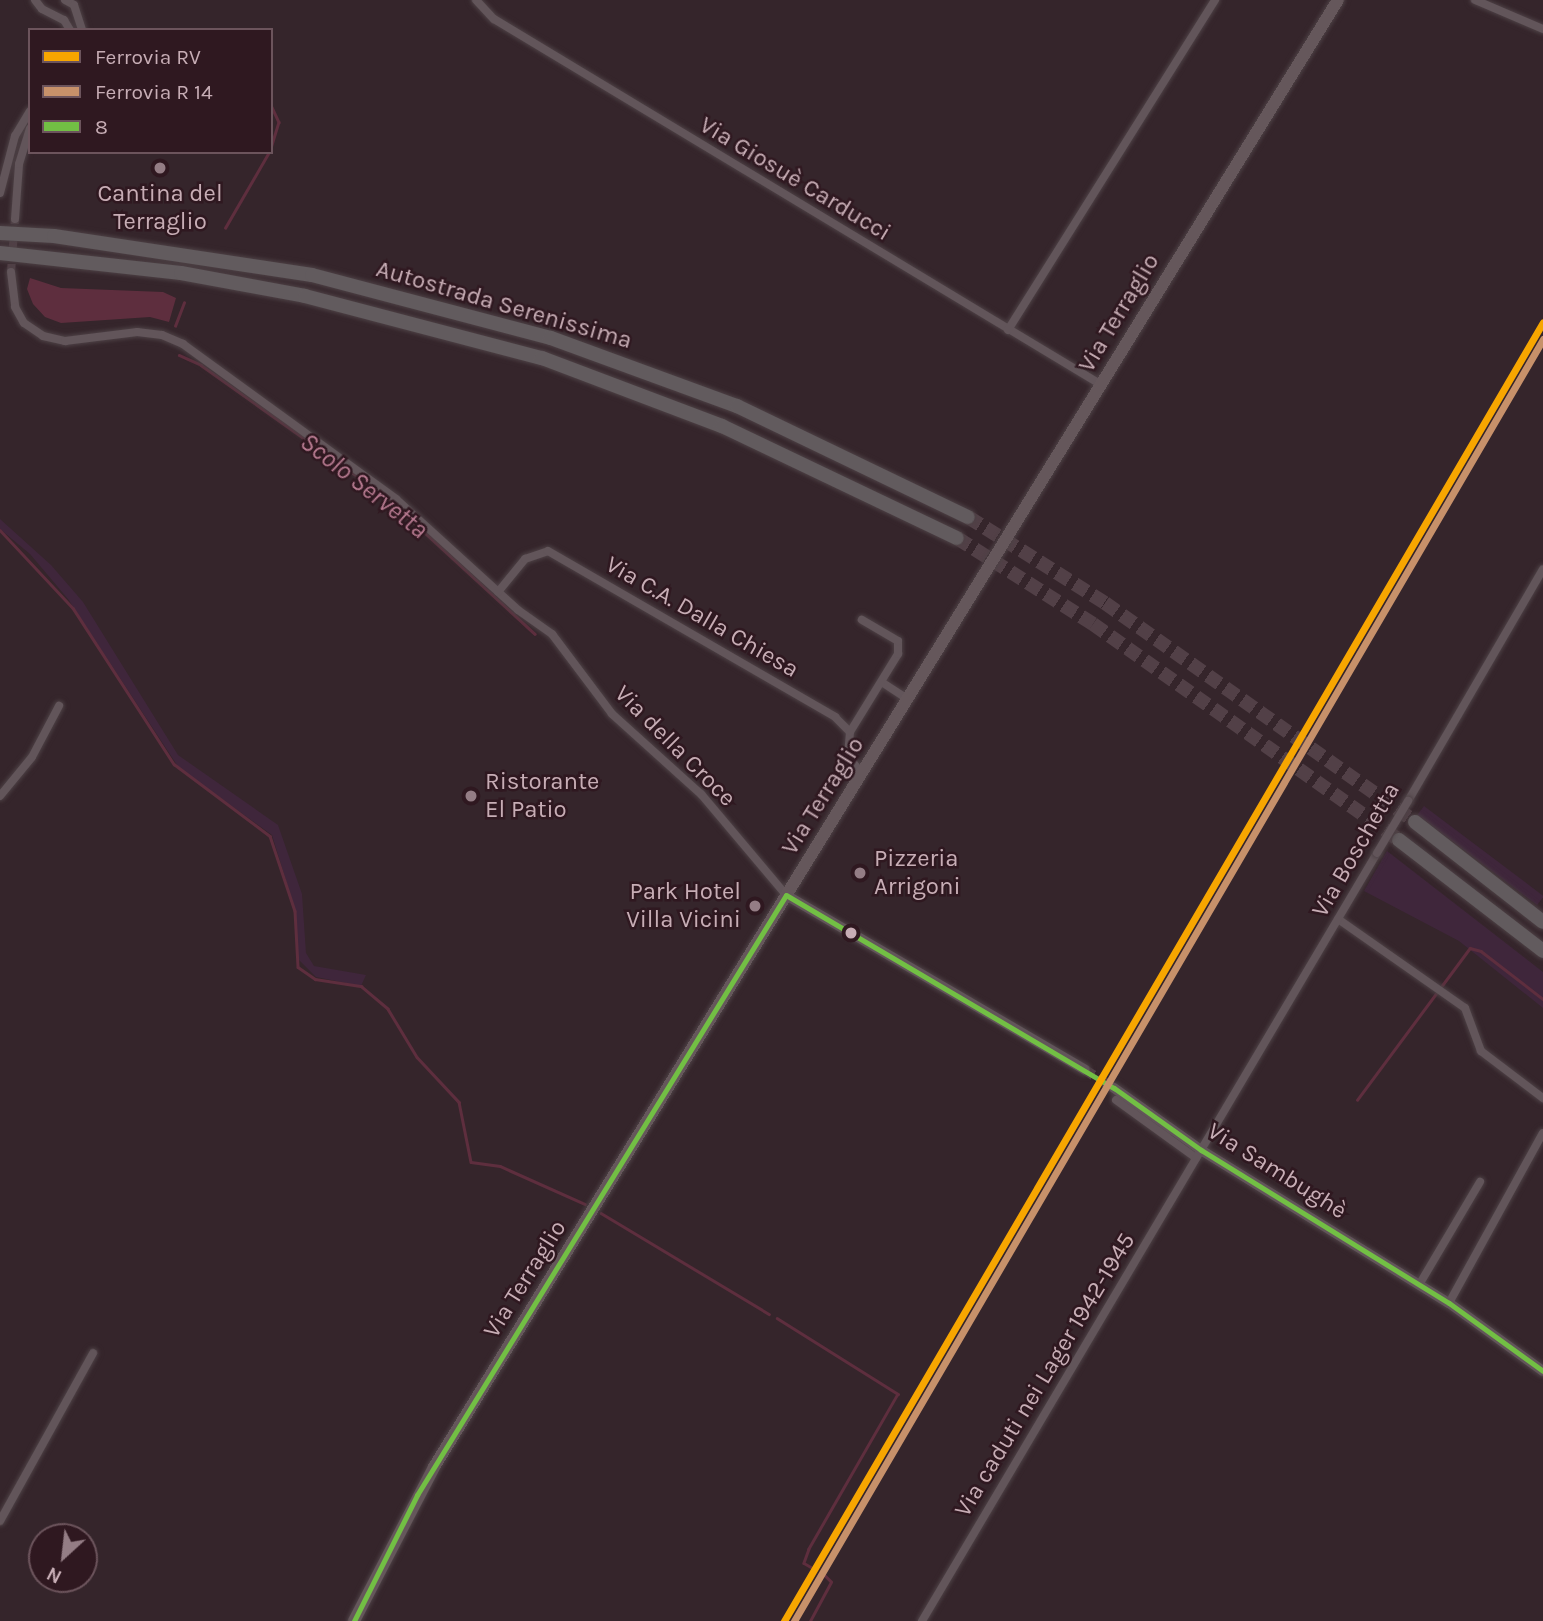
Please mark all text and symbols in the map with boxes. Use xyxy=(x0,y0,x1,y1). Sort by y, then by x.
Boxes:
legend xyxy=(28,28,273,154)
text: Ferrovia RV xyxy=(95,45,201,69)
text: Ferrovia R 14 xyxy=(95,80,213,104)
street label: Via Giosuè Carducci xyxy=(694,111,896,247)
text: 8 xyxy=(95,115,108,139)
marker: Cantina del Terraglio xyxy=(152,160,168,176)
place label: Cantina del Terraglio xyxy=(97,180,223,236)
street label: Via Terraglio xyxy=(1072,248,1166,378)
street label: Autostrada Serenissima xyxy=(373,255,635,355)
water label: Scolo Servetta xyxy=(294,426,434,546)
street label: Via C.A. Dalla Chiesa xyxy=(600,550,804,684)
street label: Via della Croce xyxy=(608,679,742,813)
street label: Via Terraglio xyxy=(775,732,871,860)
place label: Ristorante El Patio xyxy=(485,768,599,824)
street label: Via Boschetta xyxy=(1306,778,1406,922)
marker: Ristorante El Patio xyxy=(463,788,479,804)
place label: Pizzeria Arrigoni xyxy=(874,845,961,901)
marker: Pizzeria Arrigoni xyxy=(852,865,868,881)
place label: Park Hotel Villa Vicini xyxy=(626,878,741,934)
marker: Park Hotel Villa Vicini xyxy=(747,898,763,914)
unlabelled marker xyxy=(844,926,858,940)
street label: Via Sambughè xyxy=(1202,1117,1352,1225)
street label: Via Terraglio xyxy=(477,1215,573,1343)
street label: Via caduti nei Lager 1942-1945 xyxy=(949,1228,1141,1522)
north arrow xyxy=(28,1523,98,1593)
text: N xyxy=(43,1562,65,1588)

